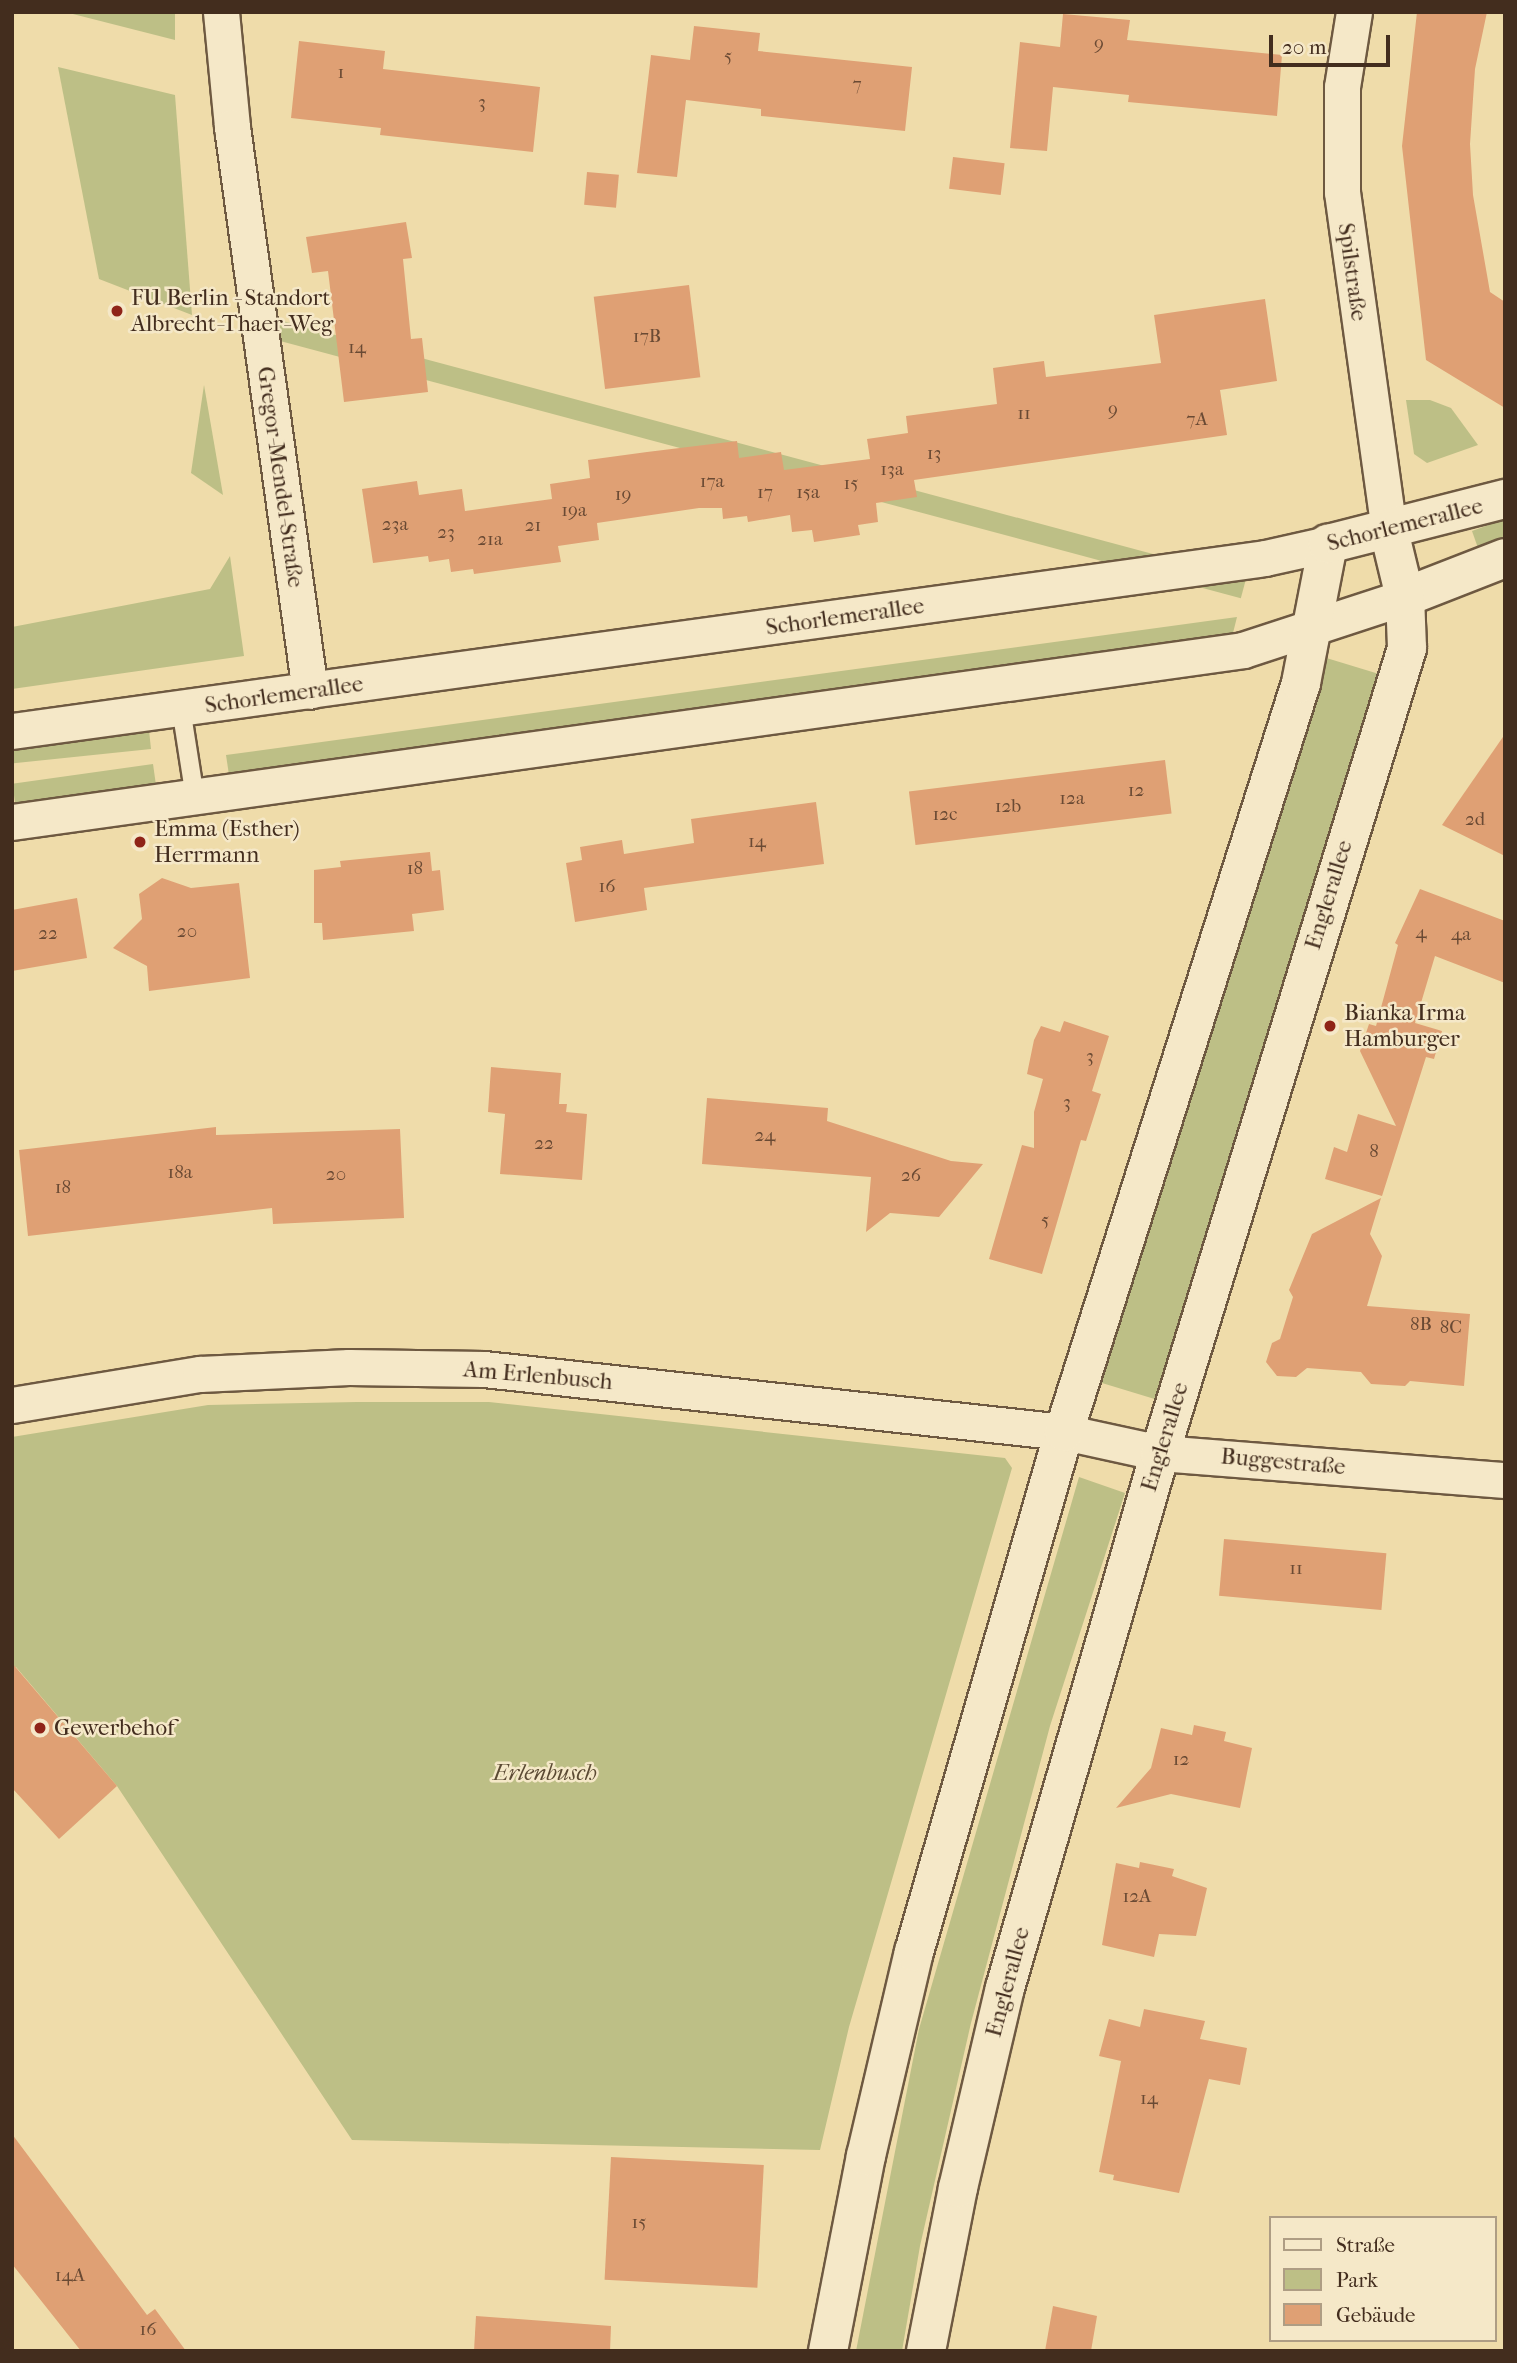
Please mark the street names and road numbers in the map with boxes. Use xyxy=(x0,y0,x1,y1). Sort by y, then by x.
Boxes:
street label: Spilstraße xyxy=(1331,221,1373,323)
street label: Gregor-Mendel-Straße xyxy=(251,365,309,589)
street label: Schorlemerallee xyxy=(1324,492,1486,558)
street label: Schorlemerallee xyxy=(764,592,926,642)
street label: Schorlemerallee xyxy=(203,670,365,720)
street label: Englerallee xyxy=(1299,837,1359,953)
street label: Am Erlenbusch xyxy=(462,1356,614,1396)
street label: Englerallee xyxy=(1135,1379,1195,1495)
street label: Buggestraße xyxy=(1220,1443,1346,1481)
street label: Englerallee xyxy=(980,1924,1036,2040)

